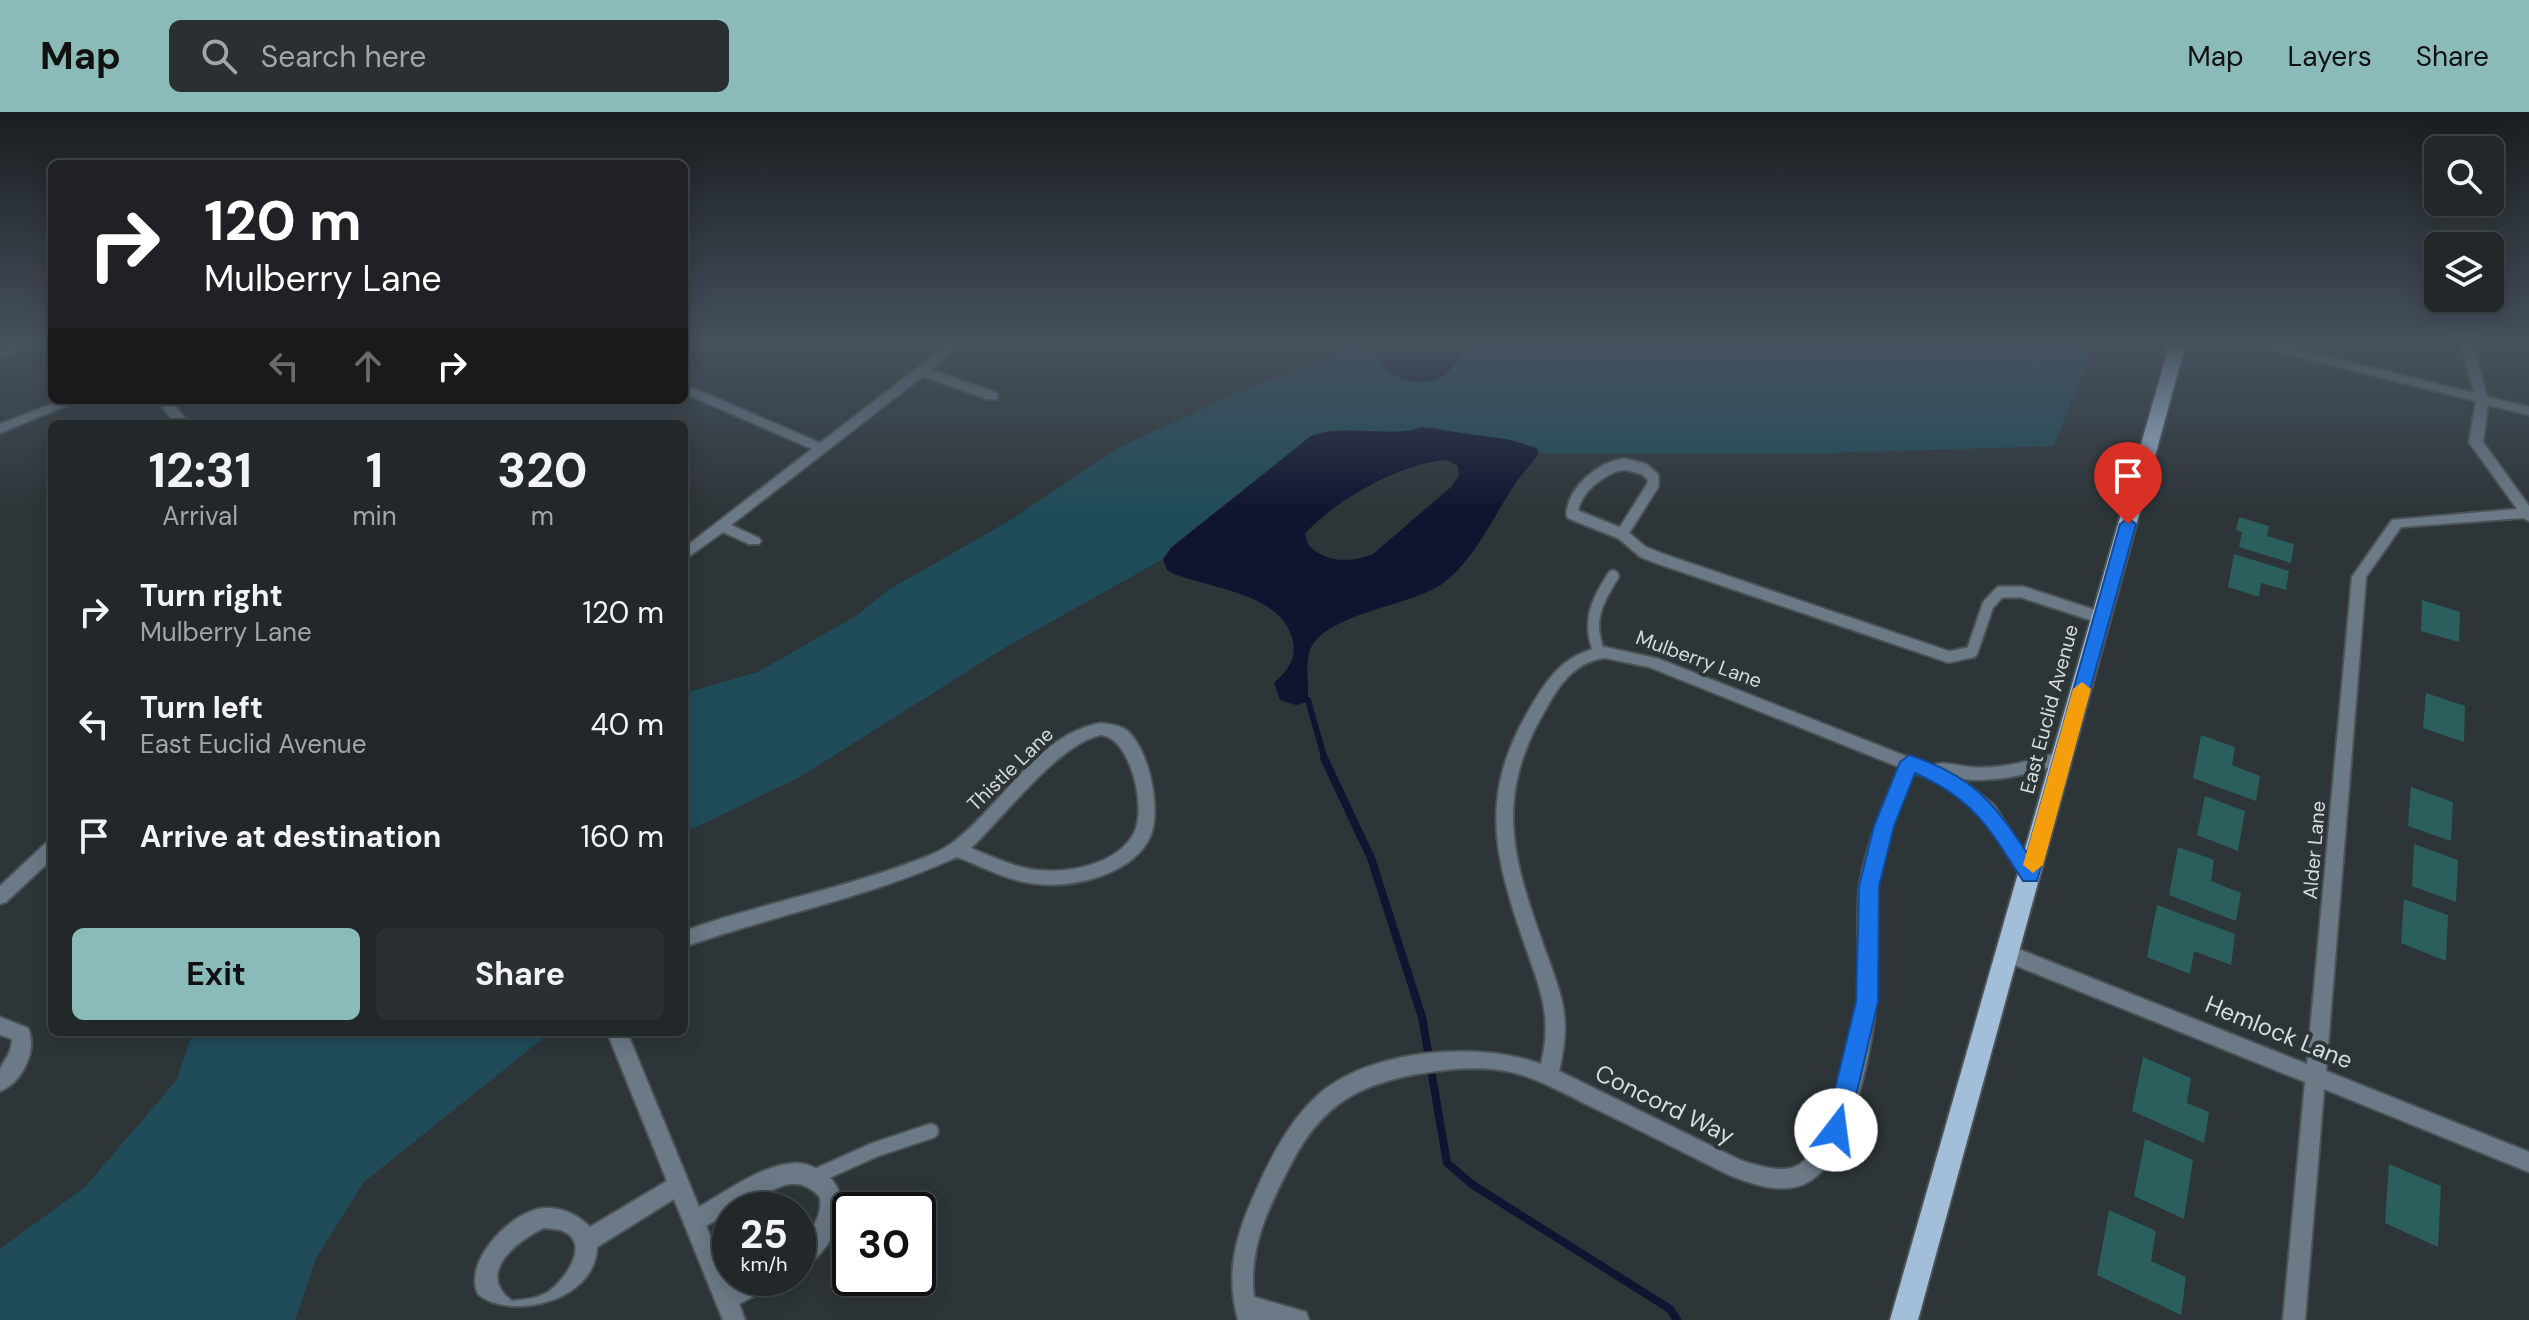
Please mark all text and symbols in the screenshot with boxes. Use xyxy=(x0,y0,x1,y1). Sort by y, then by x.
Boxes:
search box xyxy=(169,20,729,92)
text: Map xyxy=(40,31,121,81)
icon: search xyxy=(197,34,241,78)
text: Search here xyxy=(261,37,426,76)
text: Map xyxy=(2187,38,2244,75)
text: Layers xyxy=(2288,38,2372,75)
text: Share xyxy=(2416,38,2489,75)
map controls xyxy=(2424,136,2504,312)
button: search xyxy=(2424,136,2504,216)
text: 120 m xyxy=(204,184,362,257)
icon: right xyxy=(72,192,176,296)
button: layers xyxy=(2424,232,2504,312)
text: Mulberry Lane xyxy=(204,255,442,302)
icon: left xyxy=(262,344,306,388)
icon: ahead xyxy=(346,344,390,388)
icon: right xyxy=(430,344,474,388)
text: 12:31 xyxy=(148,439,252,502)
text: 1 xyxy=(366,439,383,502)
text: 320 xyxy=(497,439,587,502)
pin xyxy=(2094,442,2162,524)
icon: arrive xyxy=(2106,454,2150,498)
text: Arrival xyxy=(162,499,238,533)
text: min xyxy=(352,499,397,533)
text: m xyxy=(531,499,554,533)
text: Turn right xyxy=(140,576,283,615)
icon: right xyxy=(72,590,116,634)
text: 120 m xyxy=(582,593,664,632)
text: Mulberry Lane xyxy=(140,615,312,649)
street label: East Euclid Avenue xyxy=(2014,621,2084,797)
street label: Mulberry Lane xyxy=(1632,624,1766,694)
text: Turn left xyxy=(140,688,263,727)
icon: left xyxy=(72,702,116,746)
text: 40 m xyxy=(591,705,664,744)
street label: Thistle Lane xyxy=(961,721,1059,817)
text: East Euclid Avenue xyxy=(140,727,367,761)
street label: Alder Lane xyxy=(2297,800,2331,900)
icon: arrive xyxy=(72,814,116,858)
text: Arrive at destination xyxy=(140,817,441,856)
text: 160 m xyxy=(581,817,664,856)
button: Exit xyxy=(72,928,360,1020)
button: Share xyxy=(376,928,664,1020)
street label: Hemlock Lane xyxy=(2201,988,2357,1076)
street label: Concord Way xyxy=(1590,1057,1740,1151)
position arrow xyxy=(1794,1088,1878,1172)
speed limit sign: 30 xyxy=(832,1192,936,1296)
text: 25 xyxy=(740,1208,788,1260)
text: km/h xyxy=(740,1251,788,1277)

